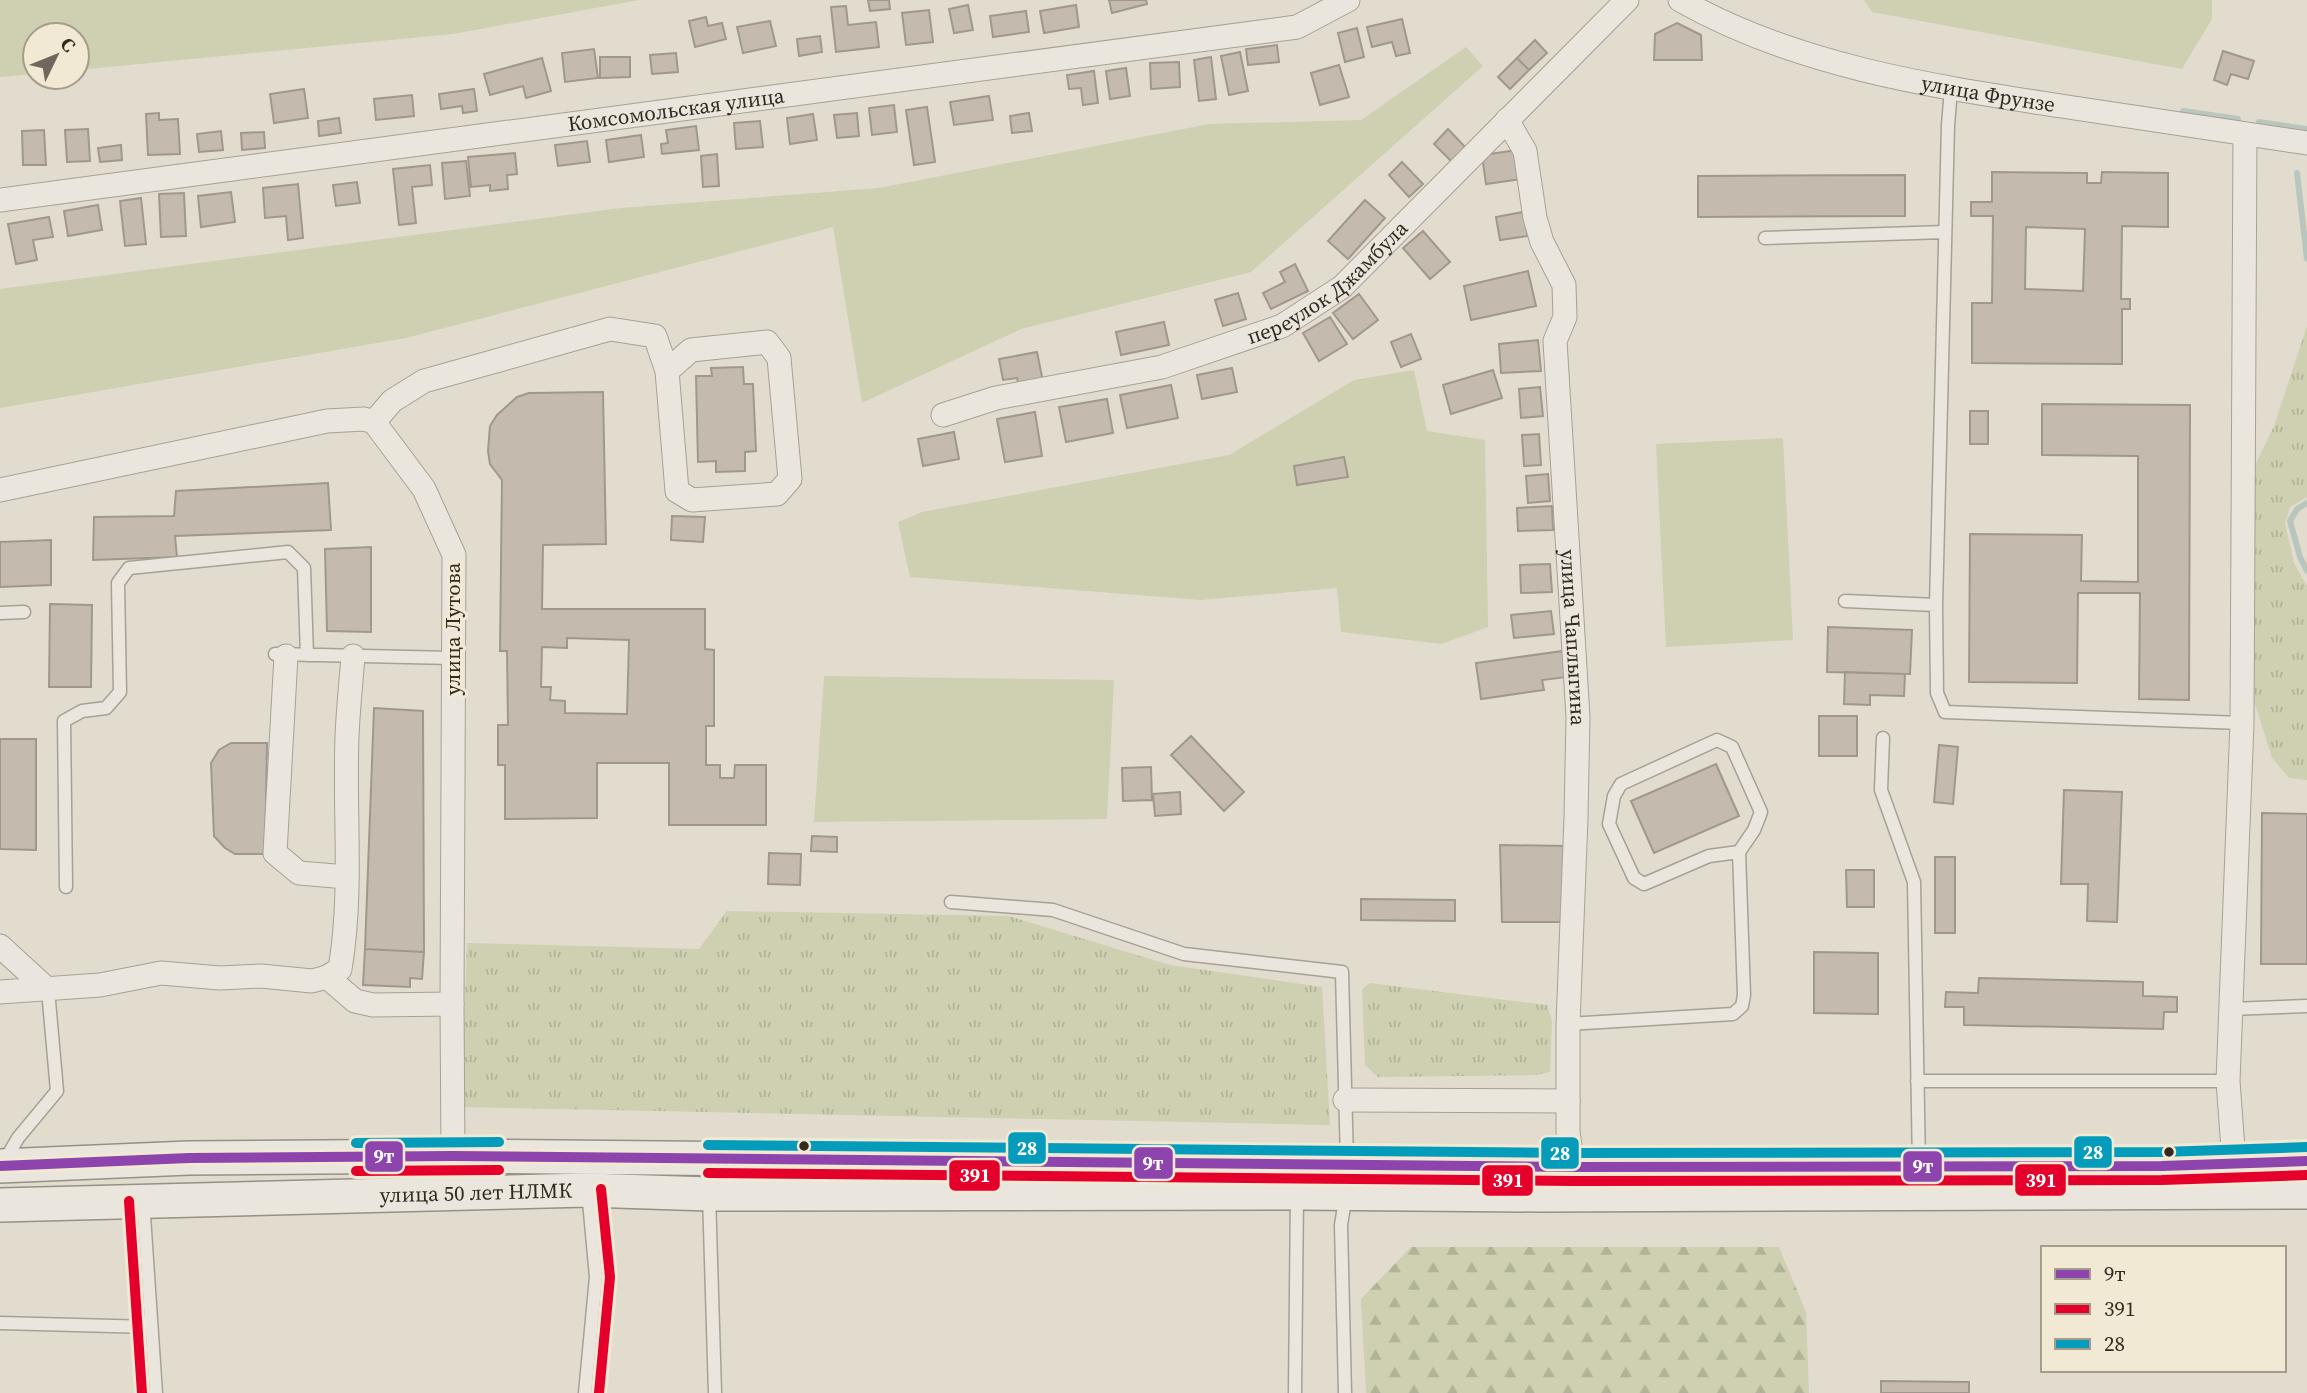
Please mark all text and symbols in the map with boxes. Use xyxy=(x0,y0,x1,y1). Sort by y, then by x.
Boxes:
north arrow xyxy=(21,21,91,91)
text: С xyxy=(55,31,82,58)
street label: улица Фрунзе xyxy=(1919,68,2057,119)
street label: Комсомольская улица xyxy=(566,80,786,138)
street label: переулок Джамбула xyxy=(1243,214,1414,351)
street label: улица Чаплыгина xyxy=(1554,548,1593,726)
street label: улица Лутова xyxy=(438,562,467,695)
line badge: 28 xyxy=(1007,1131,1047,1165)
text: 28 xyxy=(1017,1135,1037,1161)
line badge: 28 xyxy=(2073,1135,2113,1169)
line badge: 28 xyxy=(1540,1136,1580,1170)
unlabelled marker xyxy=(797,1139,811,1153)
text: 28 xyxy=(2083,1139,2103,1165)
line badge: 9т xyxy=(364,1140,404,1173)
text: 28 xyxy=(1550,1140,1570,1166)
text: 9т xyxy=(374,1143,395,1169)
unlabelled marker xyxy=(2162,1145,2176,1159)
line badge: 9т xyxy=(1133,1146,1174,1180)
text: 9т xyxy=(1143,1150,1164,1176)
line badge: 9т xyxy=(1902,1150,1943,1183)
text: 9т xyxy=(1913,1153,1934,1179)
line badge: 391 xyxy=(948,1159,1001,1192)
text: 391 xyxy=(960,1162,990,1188)
line badge: 391 xyxy=(2014,1163,2067,1197)
line badge: 391 xyxy=(1481,1164,1534,1197)
text: 391 xyxy=(1493,1167,1523,1193)
text: 391 xyxy=(2026,1167,2056,1193)
street label: улица 50 лет НЛМК xyxy=(379,1175,573,1209)
legend xyxy=(2041,1246,2286,1372)
text: 9т xyxy=(2104,1259,2126,1288)
text: 391 xyxy=(2104,1294,2136,1323)
text: 28 xyxy=(2104,1329,2125,1358)

